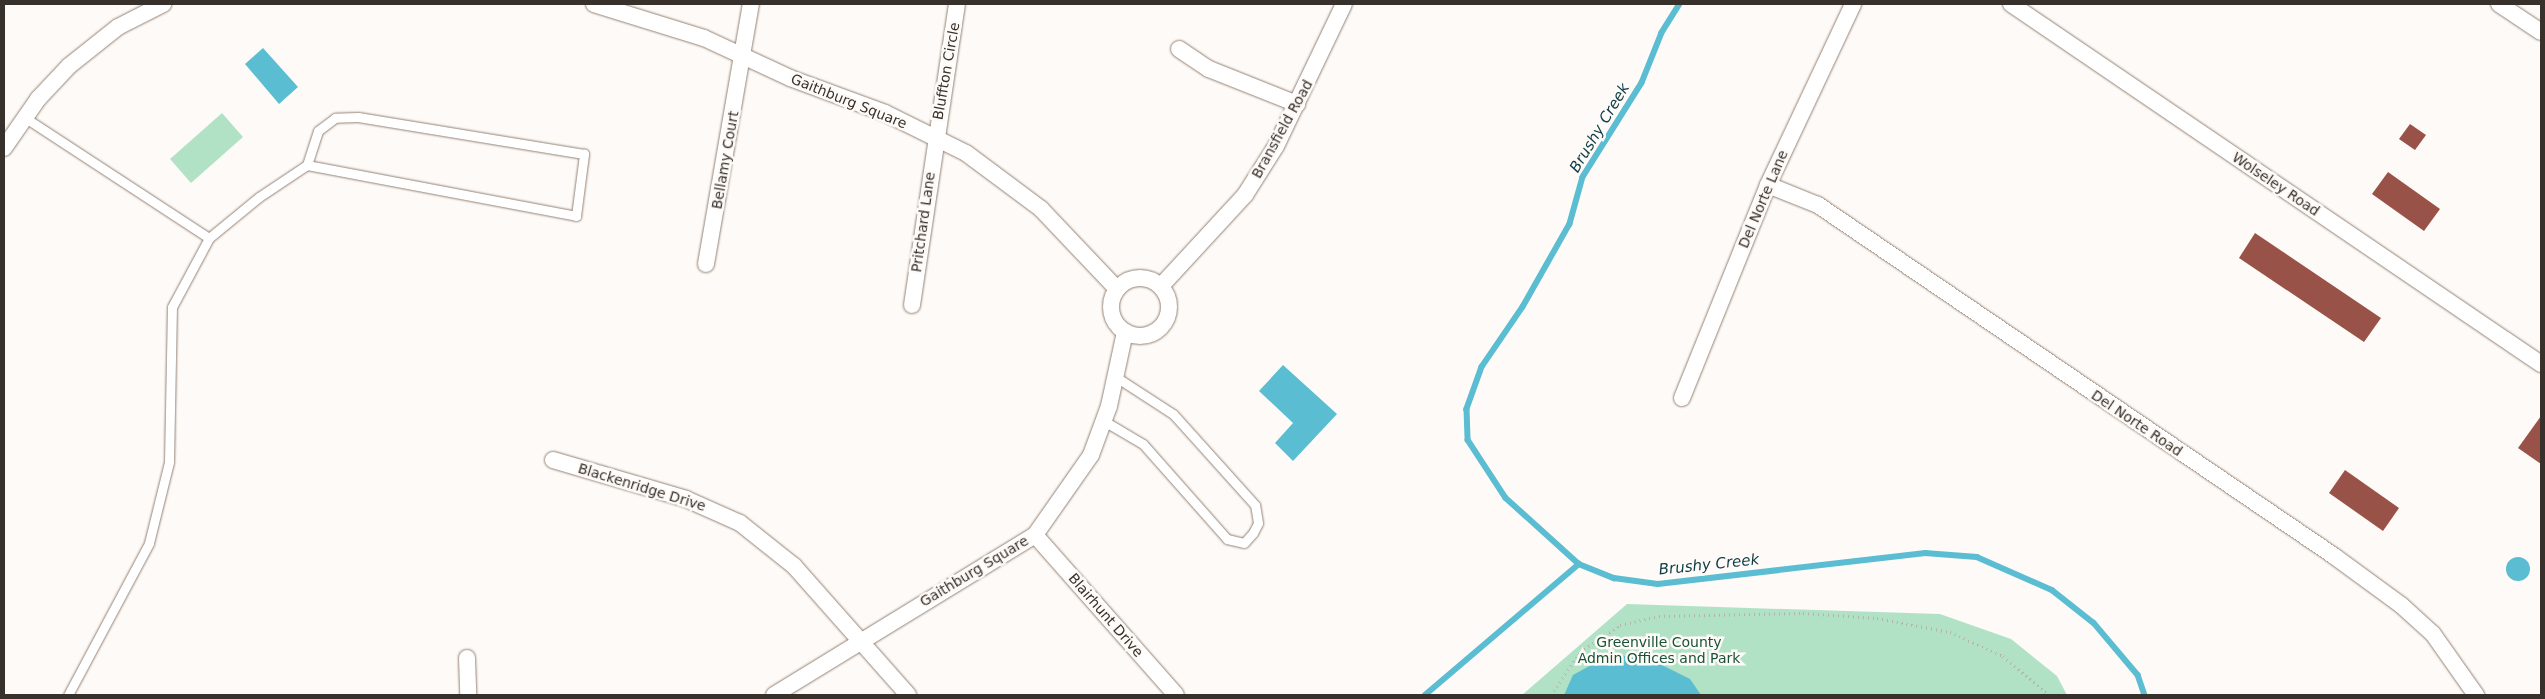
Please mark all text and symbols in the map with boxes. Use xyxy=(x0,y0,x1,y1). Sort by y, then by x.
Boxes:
street label: Bluffton Circle xyxy=(929,21,963,121)
street label: Gaithburg Square xyxy=(789,70,909,132)
street label: Bransfield Road xyxy=(1248,77,1316,181)
water label: Brushy Creek xyxy=(1566,80,1634,176)
street label: Bellamy Court xyxy=(708,110,742,210)
street label: Del Norte Lane xyxy=(1735,147,1791,251)
street label: Wolseley Road xyxy=(2229,149,2323,219)
street label: Pritchard Lane xyxy=(908,171,938,273)
street label: Del Norte Road xyxy=(2088,386,2186,460)
street label: Blackenridge Drive xyxy=(576,460,708,514)
street label: Gaithburg Square xyxy=(917,532,1031,610)
water label: Brushy Creek xyxy=(1658,551,1760,579)
street label: Blairhunt Drive xyxy=(1065,570,1147,660)
park label: Greenville County Admin Offices and Park xyxy=(1578,634,1740,666)

